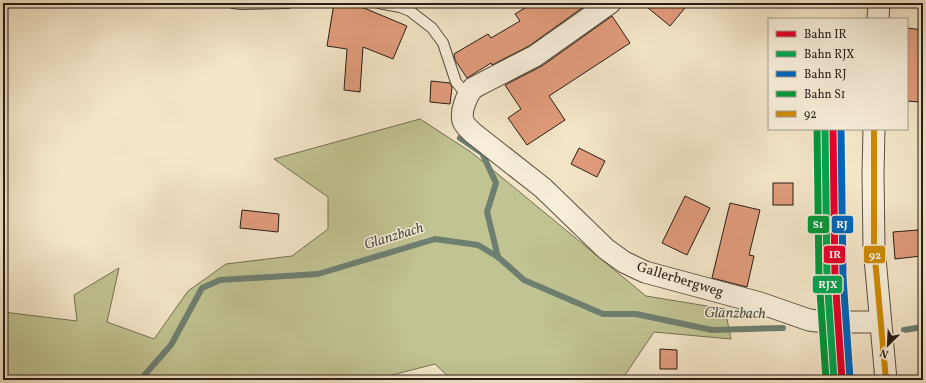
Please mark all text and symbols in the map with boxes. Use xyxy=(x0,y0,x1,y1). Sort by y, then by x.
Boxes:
legend xyxy=(768,18,908,130)
text: Bahn IR xyxy=(804,27,847,43)
text: Bahn RJX xyxy=(804,47,854,63)
text: Bahn RJ xyxy=(804,67,846,83)
text: Bahn S1 xyxy=(804,87,845,103)
text: 92 xyxy=(804,107,817,123)
line badge: S1 xyxy=(807,215,830,234)
line badge: RJ xyxy=(831,215,854,234)
water label: Glanzbach xyxy=(362,218,426,256)
text: S1 xyxy=(813,218,823,233)
text: RJ xyxy=(836,218,848,233)
line badge: IR xyxy=(823,245,846,264)
line badge: 92 xyxy=(863,245,886,264)
text: IR xyxy=(829,248,841,263)
text: 92 xyxy=(869,249,881,264)
street label: Gallerbergweg xyxy=(634,258,726,302)
line badge: RJX xyxy=(812,275,843,294)
text: RJX xyxy=(818,278,838,293)
water label: Glanzbach xyxy=(704,303,766,325)
north arrow xyxy=(868,325,908,365)
text: N xyxy=(878,344,891,361)

